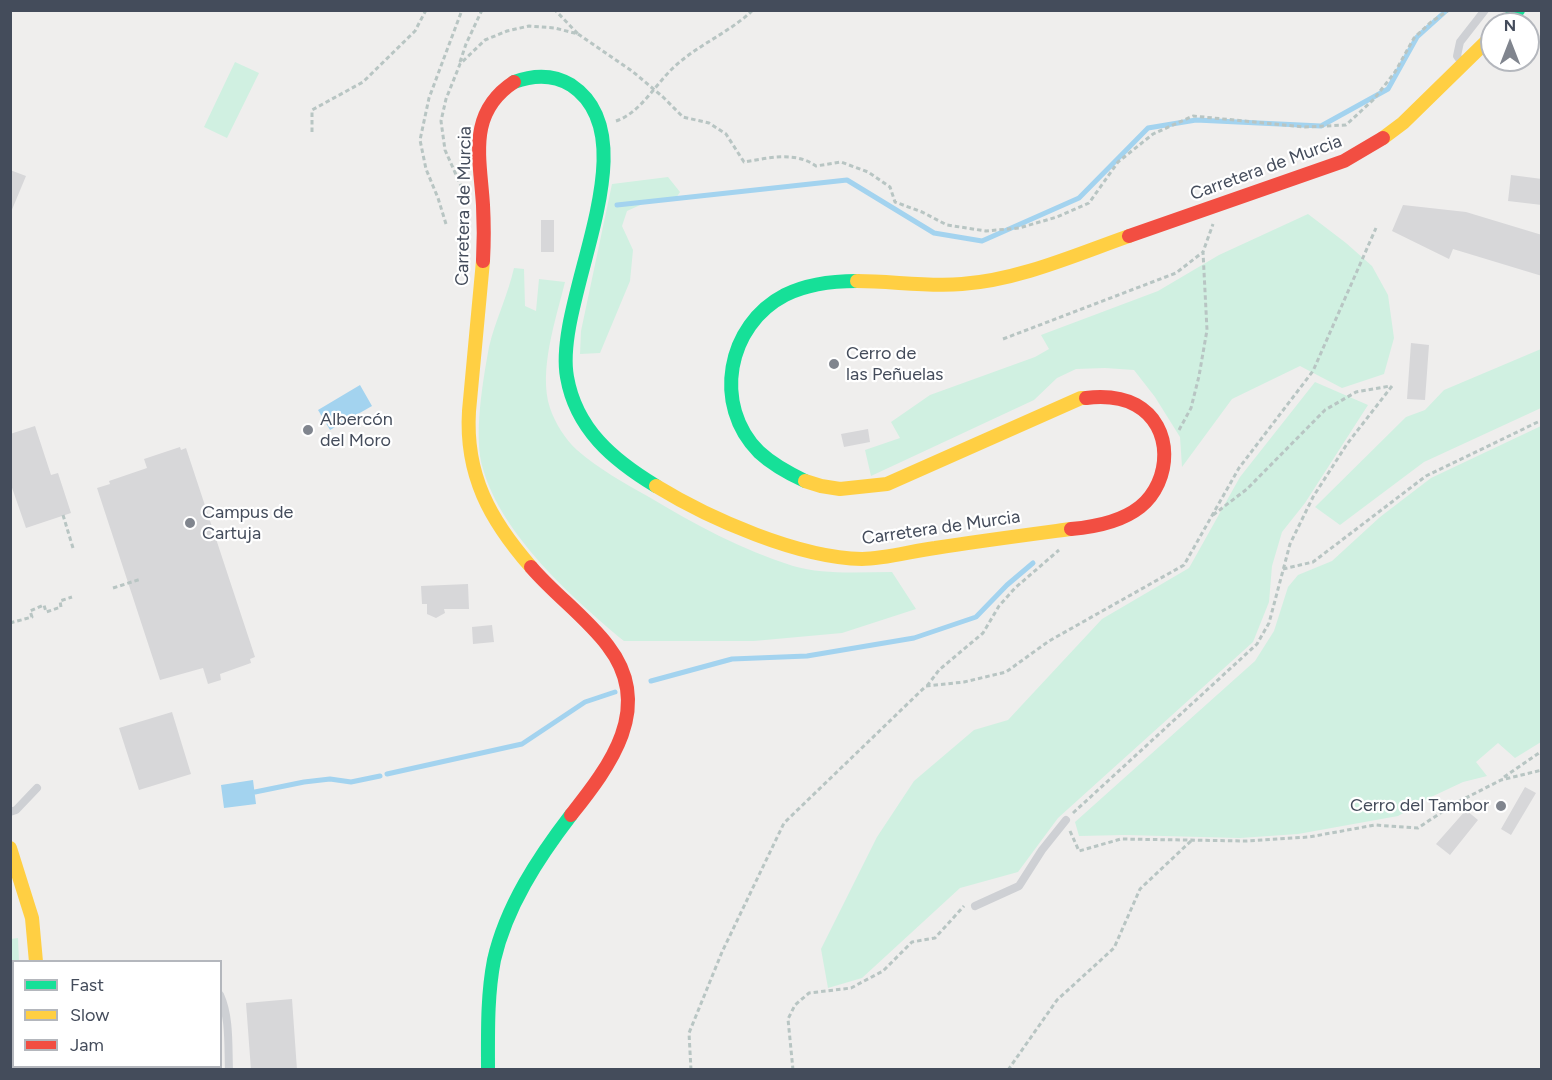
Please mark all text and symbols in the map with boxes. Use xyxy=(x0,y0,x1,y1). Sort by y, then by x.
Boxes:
north arrow xyxy=(1480,12,1540,72)
text: N xyxy=(1504,16,1516,35)
street label: Carretera de Murcia xyxy=(452,126,476,286)
street label: Carretera de Murcia xyxy=(1187,131,1345,205)
place label: Cerro de las Peñuelas xyxy=(846,343,943,386)
marker: Cerro de las Peñuelas xyxy=(827,357,841,371)
place label: Albercón del Moro xyxy=(320,409,393,452)
marker: Albercón del Moro xyxy=(301,423,315,437)
place label: Campus de Cartuja xyxy=(202,502,293,544)
street label: Carretera de Murcia xyxy=(860,506,1022,550)
marker: Campus de Cartuja xyxy=(183,516,197,530)
place label: Cerro del Tambor xyxy=(1350,795,1489,817)
marker: Cerro del Tambor xyxy=(1494,799,1508,813)
legend xyxy=(12,960,222,1068)
text: Fast xyxy=(70,974,104,996)
text: Slow xyxy=(70,1004,109,1026)
text: Jam xyxy=(70,1034,104,1056)

